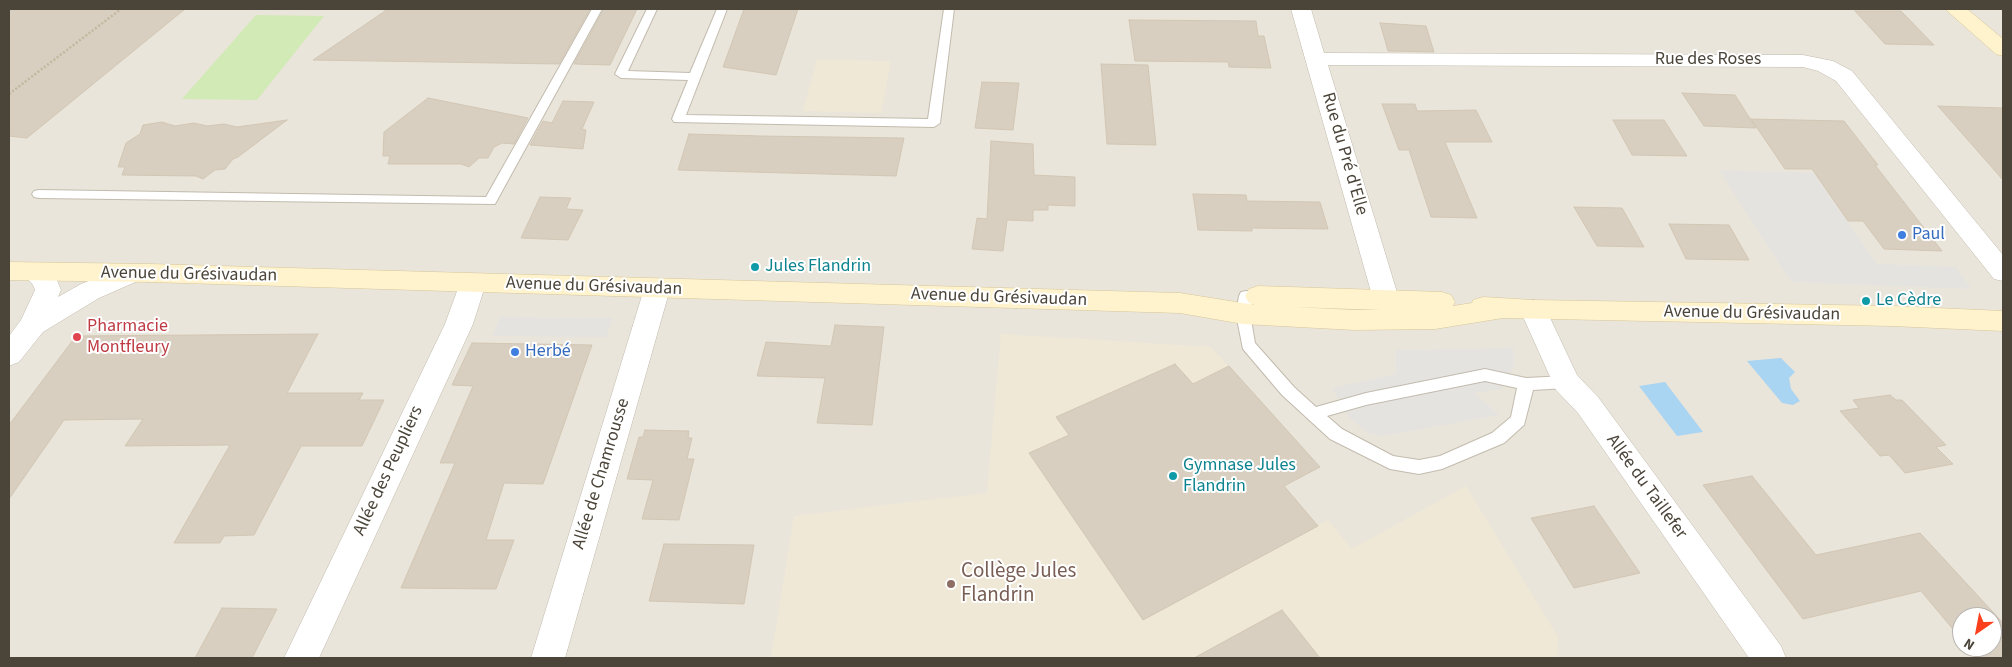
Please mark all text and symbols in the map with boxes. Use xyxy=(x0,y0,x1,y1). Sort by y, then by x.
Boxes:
street label: Rue des Roses xyxy=(1655,49,1761,71)
street label: Rue du Pré d'Elle xyxy=(1316,90,1372,218)
place label: Paul xyxy=(1912,224,1945,246)
marker: Paul xyxy=(1896,229,1908,241)
place label: Jules Flandrin xyxy=(765,256,871,278)
marker: Jules Flandrin xyxy=(749,261,761,273)
street label: Avenue du Grésivaudan xyxy=(101,263,277,287)
street label: Avenue du Grésivaudan xyxy=(506,273,682,301)
street label: Avenue du Grésivaudan xyxy=(911,284,1087,312)
place label: Le Cèdre xyxy=(1876,290,1941,312)
marker: Le Cèdre xyxy=(1860,295,1872,307)
street label: Avenue du Grésivaudan xyxy=(1664,302,1840,326)
place label: Pharmacie Montfleury xyxy=(87,316,169,358)
marker: Pharmacie Montfleury xyxy=(71,331,83,343)
place label: Herbé xyxy=(525,341,571,363)
marker: Herbé xyxy=(509,346,521,358)
street label: Allée de Chamrousse xyxy=(569,396,635,552)
street label: Allée des Peupliers xyxy=(350,403,428,539)
street label: Allée du Taillefer xyxy=(1601,431,1691,543)
place label: Gymnase Jules Flandrin xyxy=(1183,455,1296,498)
marker: Gymnase Jules Flandrin xyxy=(1167,470,1179,482)
place label: Collège Jules Flandrin xyxy=(961,559,1076,609)
marker: Collège Jules Flandrin xyxy=(945,578,957,590)
north arrow xyxy=(1952,607,2002,657)
text: N xyxy=(1960,633,1979,655)

